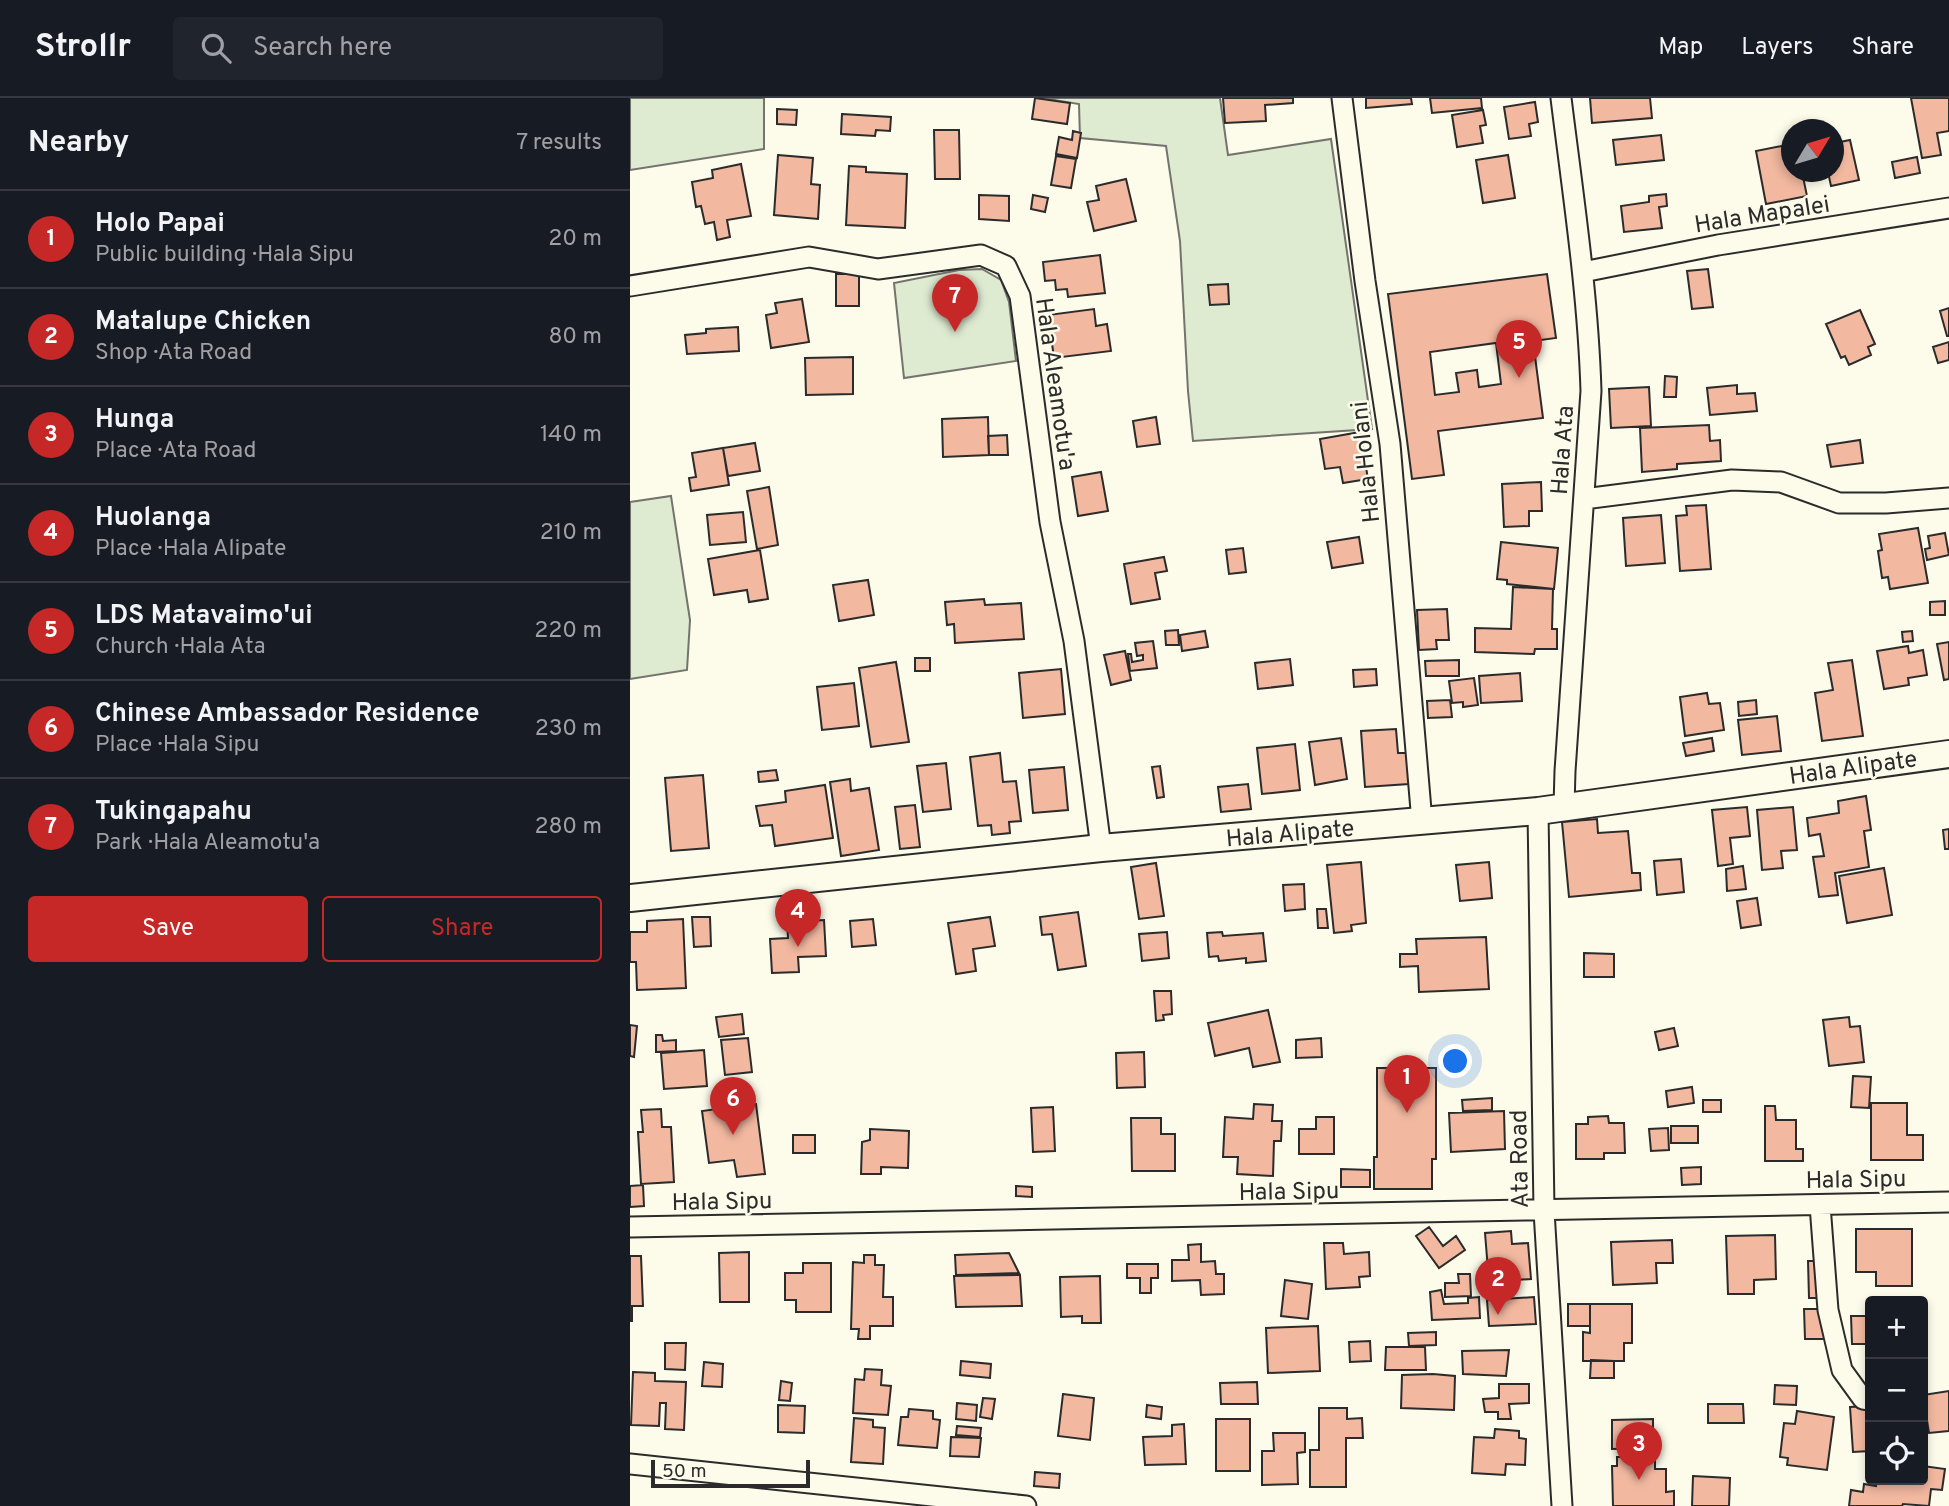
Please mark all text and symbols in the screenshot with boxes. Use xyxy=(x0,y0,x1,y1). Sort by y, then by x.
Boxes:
search box xyxy=(173,17,663,80)
text: Strollr xyxy=(35,27,131,69)
icon: search xyxy=(197,29,235,67)
text: Search here xyxy=(253,32,392,65)
text: Map xyxy=(1658,33,1703,63)
text: Layers xyxy=(1741,33,1813,63)
text: Share xyxy=(1851,33,1914,63)
north arrow xyxy=(1781,119,1844,182)
text: Nearby xyxy=(28,125,129,162)
text: 7 results xyxy=(516,129,602,158)
street label: Hala Mapalei xyxy=(1693,190,1832,241)
text: Holo Papai xyxy=(95,208,225,241)
text: 1 xyxy=(46,225,56,254)
text: 20 m xyxy=(548,225,602,254)
text: Public building · Hala Sipu xyxy=(95,241,354,270)
pin: 7 xyxy=(932,274,978,332)
street label: Hala Aleamotu'a xyxy=(1027,296,1081,473)
text: Matalupe Chicken xyxy=(95,306,311,339)
pin: 5 xyxy=(1496,320,1542,378)
text: 2 xyxy=(44,323,58,352)
text: 80 m xyxy=(549,323,602,352)
text: Shop · Ata Road xyxy=(95,339,252,368)
street label: Hala Holani xyxy=(1346,399,1388,524)
text: Hunga xyxy=(95,404,174,437)
street label: Hala Ata xyxy=(1546,404,1582,496)
text: 3 xyxy=(44,421,58,450)
text: 140 m xyxy=(540,421,602,450)
text: Place · Ata Road xyxy=(95,437,256,466)
text: Huolanga xyxy=(95,502,211,535)
text: 4 xyxy=(44,519,58,548)
text: 210 m xyxy=(540,519,602,548)
text: Place · Hala Alipate xyxy=(95,535,286,564)
text: LDS Matavaimo'ui xyxy=(95,600,313,633)
text: 5 xyxy=(44,617,58,646)
text: 220 m xyxy=(534,617,602,646)
text: Church · Hala Ata xyxy=(95,633,266,662)
text: Chinese Ambassador Residence xyxy=(95,698,480,731)
text: 6 xyxy=(44,715,58,744)
text: 230 m xyxy=(535,715,602,744)
text: Place · Hala Sipu xyxy=(95,731,259,760)
street label: Hala Alipate xyxy=(1787,745,1919,793)
text: Tukingapahu xyxy=(95,796,252,829)
text: 7 xyxy=(45,813,57,842)
text: 280 m xyxy=(534,813,602,842)
street label: Hala Alipate xyxy=(1225,814,1356,856)
text: Park · Hala Aleamotu'a xyxy=(95,829,320,858)
pin: 4 xyxy=(775,889,821,947)
button: Save xyxy=(28,896,308,962)
button: Share xyxy=(322,896,602,962)
your location xyxy=(1438,1044,1472,1078)
pin: 1 xyxy=(1384,1055,1430,1113)
pin: 6 xyxy=(710,1077,756,1135)
street label: Ata Road xyxy=(1505,1109,1537,1209)
street label: Hala Sipu xyxy=(1805,1165,1907,1197)
street label: Hala Sipu xyxy=(1238,1177,1340,1209)
street label: Hala Sipu xyxy=(671,1187,773,1219)
pin: 2 xyxy=(1475,1257,1521,1315)
map controls xyxy=(1865,1296,1928,1485)
button: + xyxy=(1865,1296,1928,1359)
button: − xyxy=(1865,1359,1928,1422)
pin: 3 xyxy=(1616,1422,1662,1480)
button: locate xyxy=(1865,1422,1928,1485)
scale bar xyxy=(651,1457,810,1489)
text: 50 m xyxy=(662,1460,707,1484)

